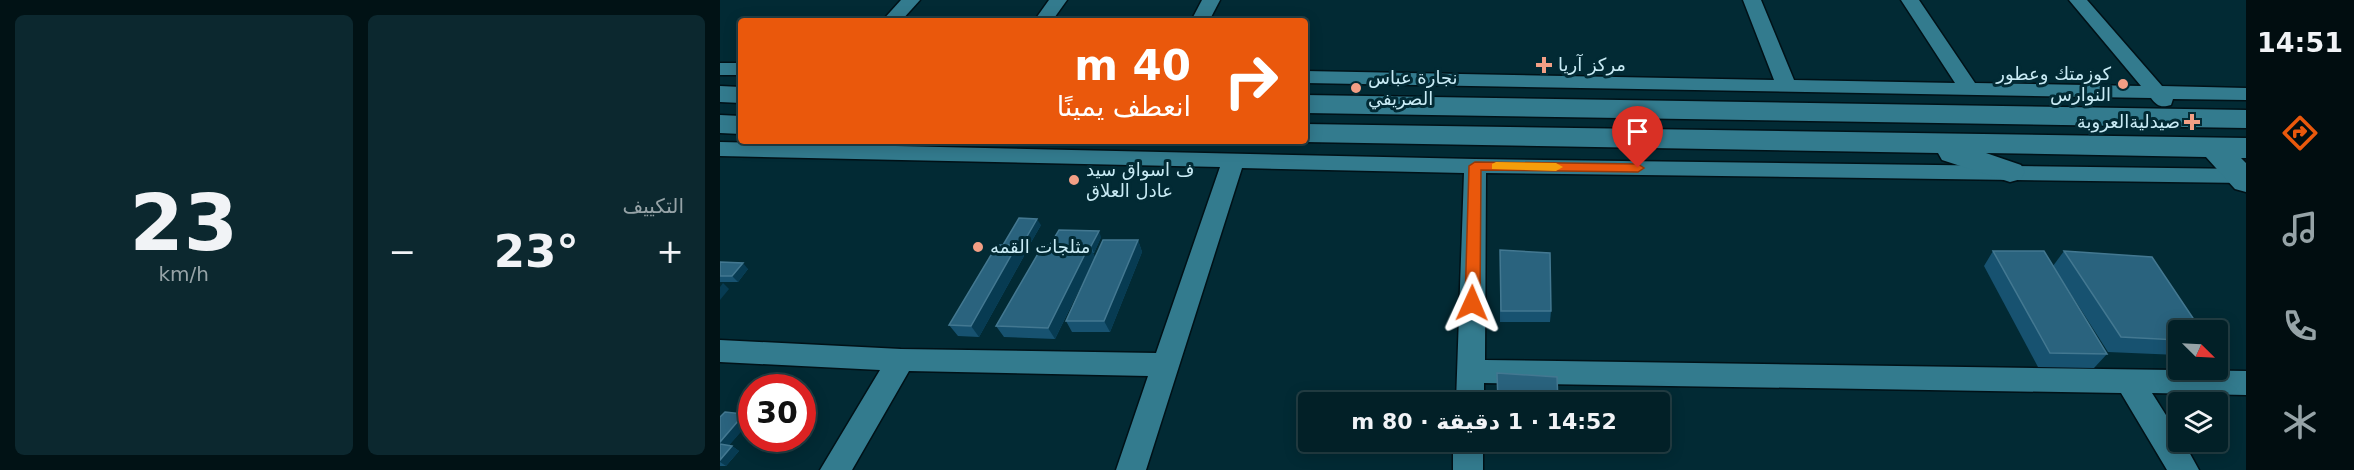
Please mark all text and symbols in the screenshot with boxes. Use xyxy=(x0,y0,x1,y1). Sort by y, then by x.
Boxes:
text: 14:51 xyxy=(2257,27,2343,58)
text: 40 m xyxy=(1074,41,1191,90)
icon: right xyxy=(1212,42,1290,120)
place label: مركز آريا xyxy=(1558,53,1626,76)
marker: مركز آريا xyxy=(1535,56,1553,74)
place label: كوزمتك وعطور النوارس xyxy=(1995,63,2111,106)
place label: نجارة عباس الصريفي xyxy=(1368,67,1458,110)
marker: كوزمتك وعطور النوارس xyxy=(2116,77,2130,91)
marker: نجارة عباس الصريفي xyxy=(1349,81,1363,95)
text: انعطف يمينًا xyxy=(1057,91,1191,122)
pin xyxy=(1612,106,1663,168)
place label: صيدليةالعروبة xyxy=(2077,111,2180,133)
icon: directions xyxy=(2279,112,2321,154)
icon: arrive xyxy=(1621,115,1654,148)
marker: صيدليةالعروبة xyxy=(2185,115,2199,129)
place label: ف اسواق سيد عادل العلاق xyxy=(1086,159,1194,201)
marker: ف اسواق سيد عادل العلاق xyxy=(1067,173,1081,187)
text: 23 xyxy=(129,178,238,268)
text: التكييف xyxy=(622,194,684,218)
icon: music xyxy=(2279,208,2321,250)
text: 23° xyxy=(494,225,579,278)
text: − xyxy=(389,232,416,271)
text: + xyxy=(656,232,684,271)
place label: مثلجات القمه xyxy=(990,236,1090,257)
marker: مثلجات القمه xyxy=(971,240,985,254)
text: km/h xyxy=(159,262,209,286)
position arrow xyxy=(1440,271,1504,335)
icon: phone xyxy=(2279,305,2321,347)
north arrow xyxy=(2168,320,2228,380)
map controls xyxy=(2168,320,2228,452)
speed limit sign: 30 xyxy=(738,374,816,452)
button: layers xyxy=(2168,392,2228,452)
icon: climate xyxy=(2279,401,2321,443)
text: 14:52 · 1 دقيقة · 80 m xyxy=(1351,409,1617,434)

